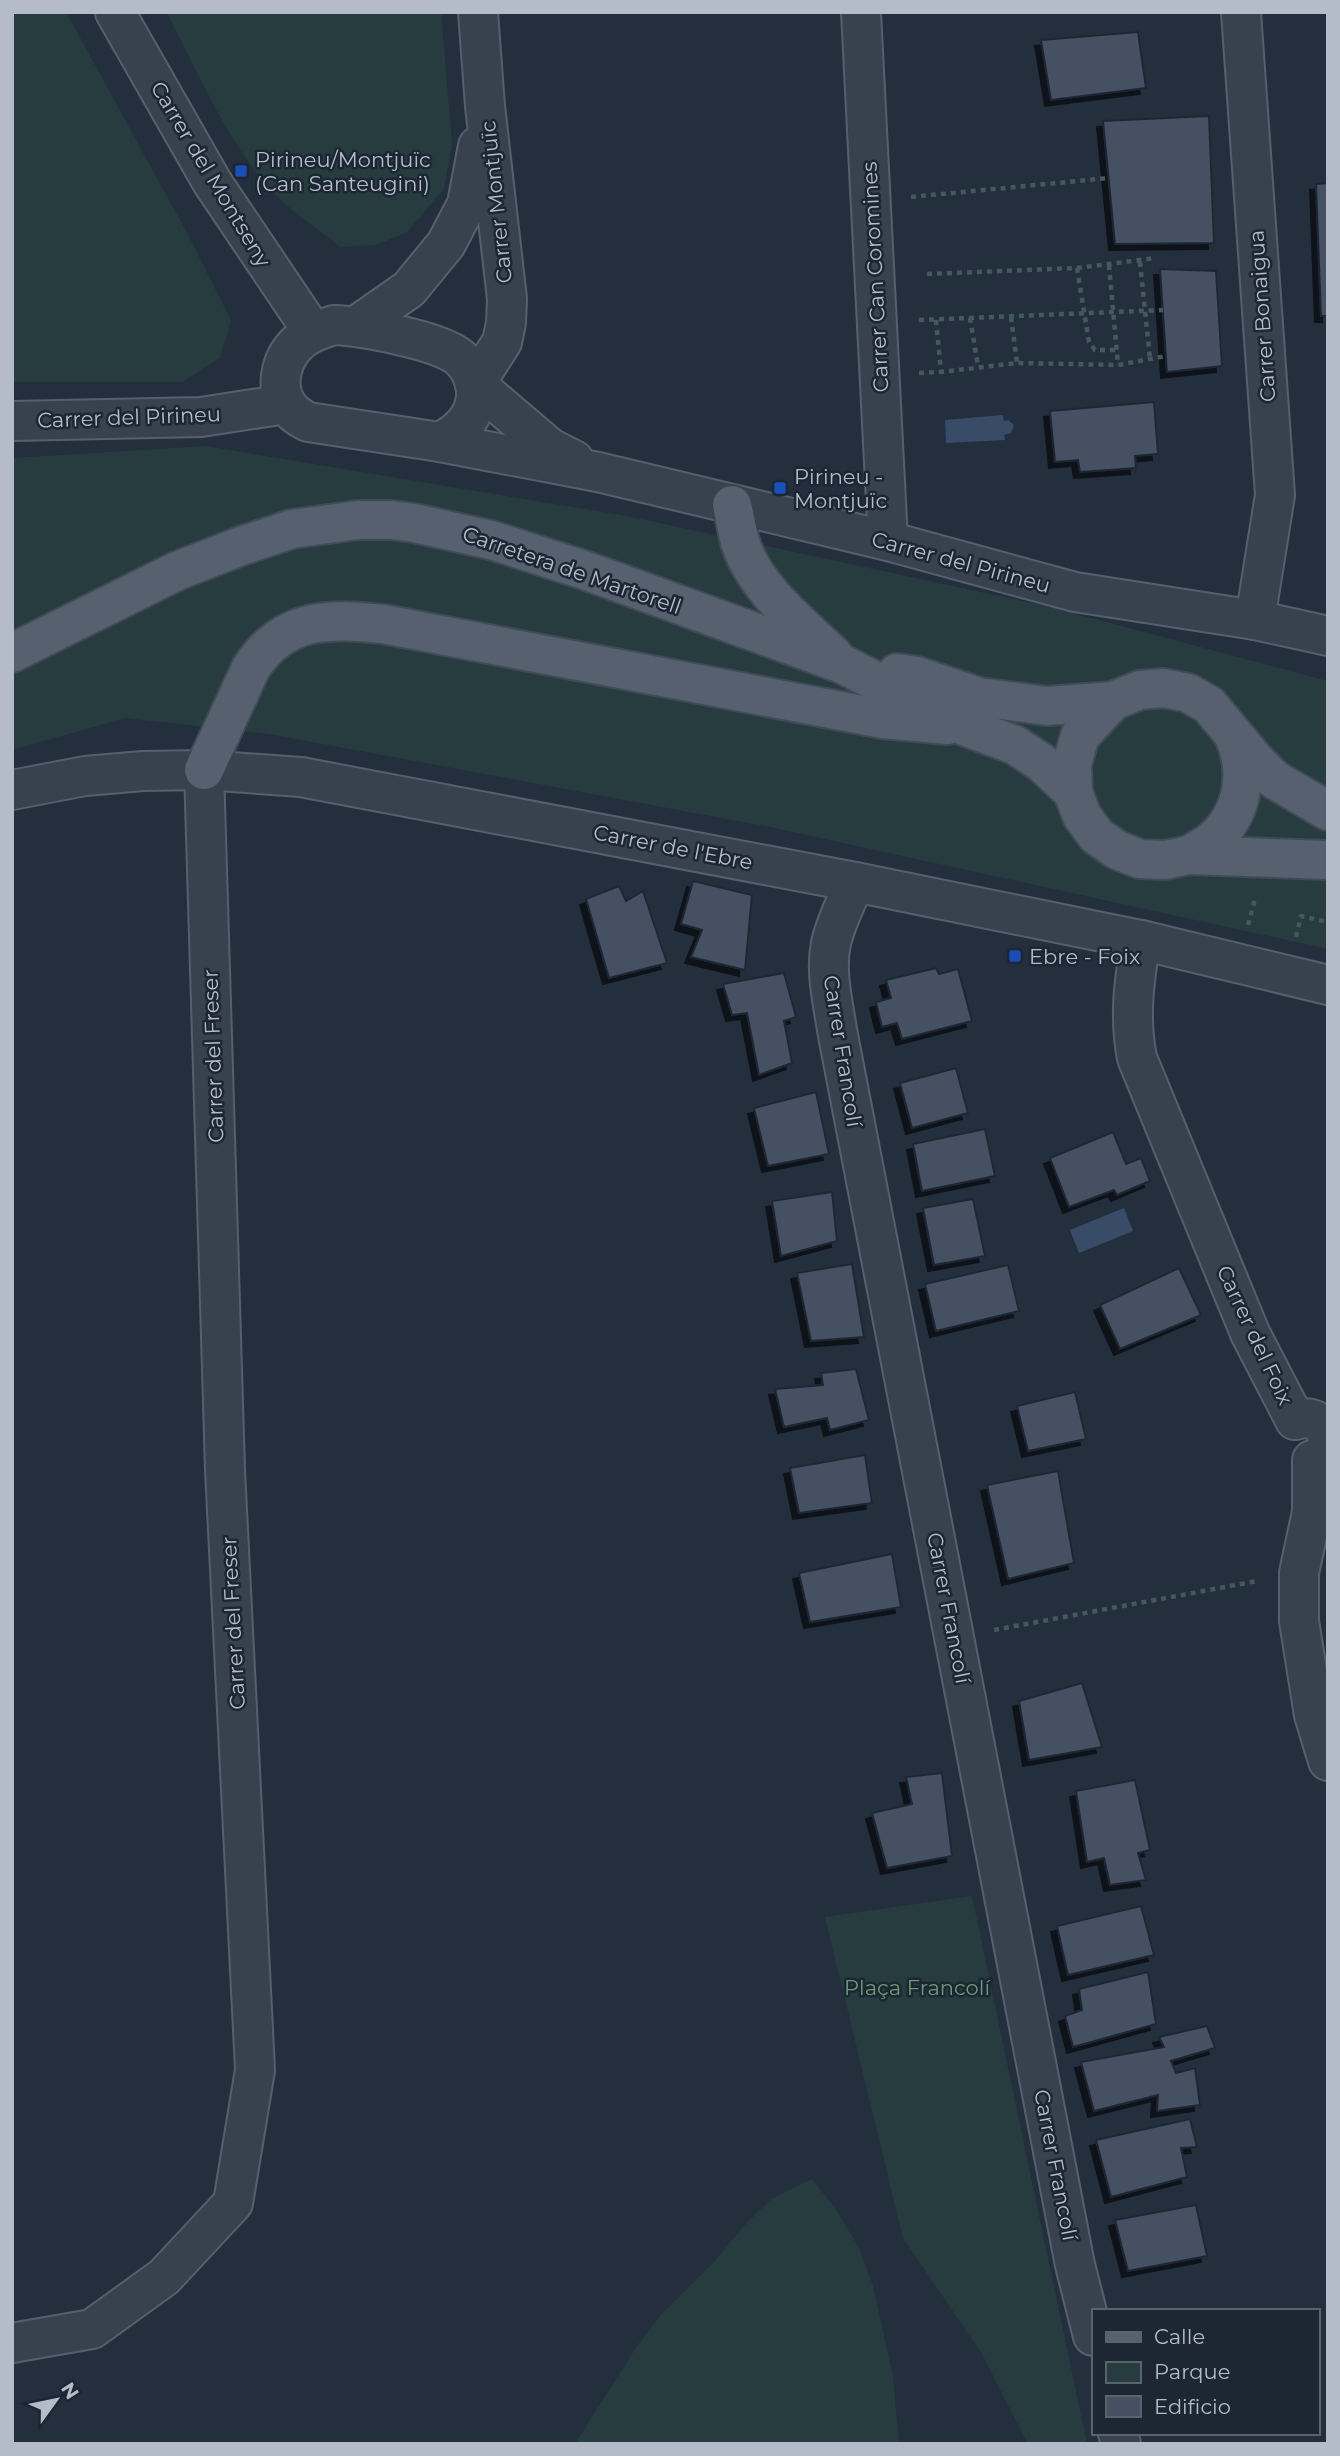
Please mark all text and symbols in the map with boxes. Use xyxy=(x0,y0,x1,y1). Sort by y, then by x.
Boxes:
street label: Carrer del Montseny xyxy=(146,77,277,272)
street label: Carrer Montjuïc xyxy=(475,119,517,285)
place label: Pirineu/Montjuïc (Can Santeugini) xyxy=(255,147,431,196)
street label: Carrer Can Coromines xyxy=(856,161,894,393)
marker: Pirineu/Montjuïc (Can Santeugini) xyxy=(233,163,249,179)
street label: Carrer Bonaigua xyxy=(1244,229,1280,403)
street label: Carrer del Pirineu xyxy=(37,401,221,433)
place label: Pirineu - Montjuïc xyxy=(794,464,887,513)
marker: Pirineu - Montjuïc xyxy=(772,480,788,496)
street label: Carretera de Martorell xyxy=(459,521,685,619)
street label: Carrer del Pirineu xyxy=(869,526,1053,598)
street label: Carrer de l'Ebre xyxy=(591,819,755,875)
place label: Ebre - Foix xyxy=(1029,944,1140,969)
marker: Ebre - Foix xyxy=(1007,948,1023,964)
street label: Carrer del Freser xyxy=(197,969,229,1143)
street label: Carrer Francolí xyxy=(819,973,868,1130)
street label: Carrer del Foix xyxy=(1212,1261,1298,1409)
street label: Carrer Francolí xyxy=(922,1530,976,1687)
street label: Carrer del Freser xyxy=(216,1536,250,1710)
park label: Plaça Francolí xyxy=(844,1975,991,2000)
street label: Carrer Francolí xyxy=(1029,2087,1083,2244)
legend xyxy=(1092,2309,1319,2435)
text: Calle xyxy=(1154,2324,1205,2349)
text: Parque xyxy=(1154,2359,1230,2384)
north arrow xyxy=(21,2365,91,2435)
text: N xyxy=(56,2378,84,2404)
text: Edificio xyxy=(1154,2394,1231,2419)

